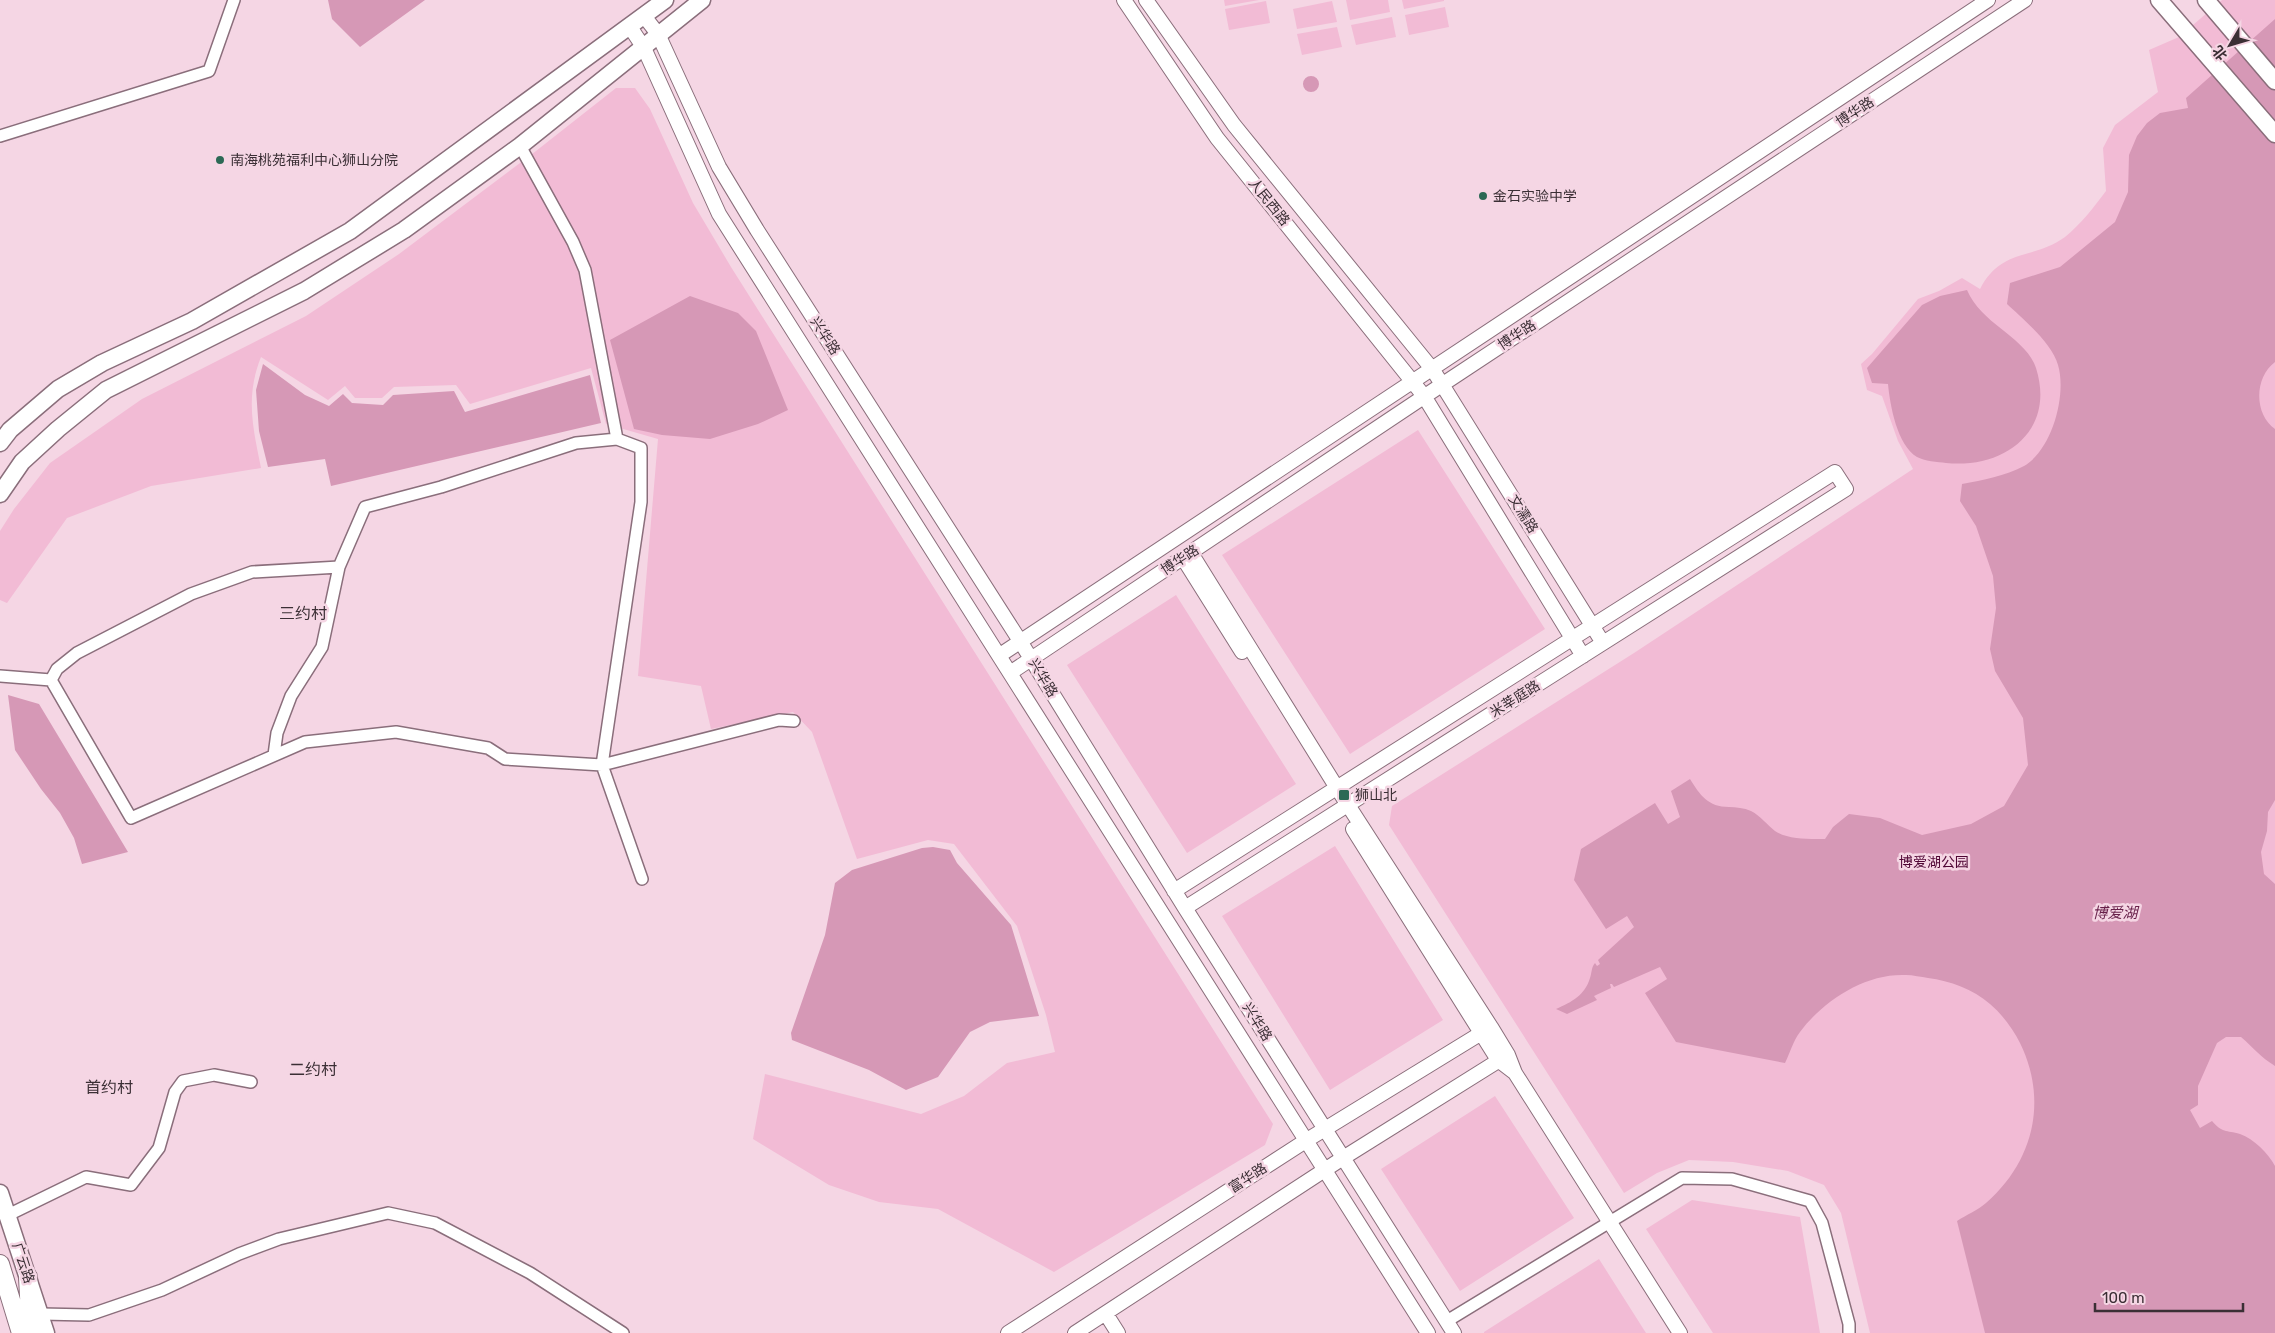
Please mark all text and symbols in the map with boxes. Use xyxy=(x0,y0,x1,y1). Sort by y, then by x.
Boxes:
north arrow xyxy=(2205,20,2255,70)
text: 北 xyxy=(2209,42,2231,63)
street label: 博华路 xyxy=(1833,93,1877,131)
place label: 南海桃苑福利中心狮山分院 xyxy=(230,152,398,169)
marker: 南海桃苑福利中心狮山分院 xyxy=(214,154,226,166)
street label: 人民西路 xyxy=(1245,175,1293,229)
place label: 金石实验中学 xyxy=(1493,188,1577,205)
marker: 金石实验中学 xyxy=(1477,190,1489,202)
street label: 兴华路 xyxy=(806,314,844,358)
street label: 博华路 xyxy=(1495,316,1539,354)
street label: 文濡路 xyxy=(1505,492,1541,536)
street label: 博华路 xyxy=(1158,541,1202,579)
district label: 三约村 xyxy=(279,604,327,623)
street label: 兴华路 xyxy=(1025,656,1061,700)
street label: 米莘庭路 xyxy=(1487,677,1543,721)
place label: 狮山北 xyxy=(1355,787,1397,804)
marker: 狮山北 xyxy=(1337,788,1351,802)
park label: 博爱湖公园 xyxy=(1899,854,1969,871)
water label: 博爱湖 xyxy=(2092,904,2139,922)
street label: 兴华路 xyxy=(1239,1000,1275,1044)
district label: 二约村 xyxy=(289,1060,337,1079)
district label: 首约村 xyxy=(85,1078,133,1097)
street label: 富华路 xyxy=(1226,1159,1270,1197)
street label: 广云路 xyxy=(8,1240,38,1286)
scale bar xyxy=(2095,1280,2242,1312)
text: 100 m xyxy=(2102,1289,2144,1307)

